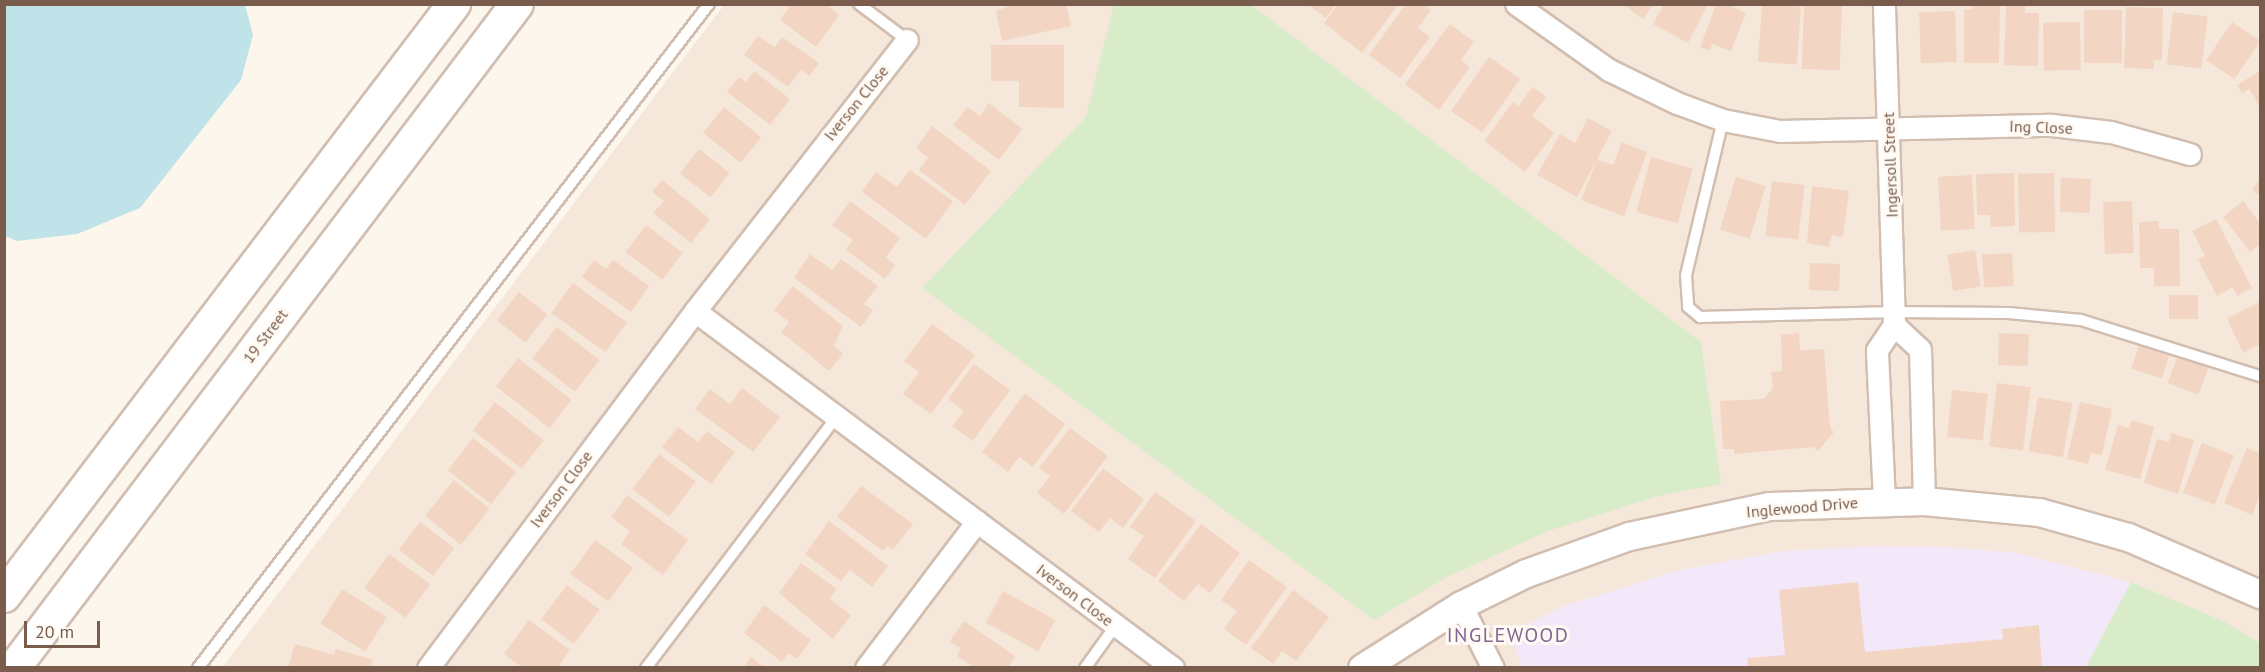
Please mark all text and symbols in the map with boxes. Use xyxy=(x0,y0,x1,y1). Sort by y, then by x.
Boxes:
street label: Iverson Close xyxy=(820,61,892,145)
street label: Ingersoll Street xyxy=(1879,112,1901,218)
street label: Ing Close xyxy=(2009,116,2073,138)
street label: 19 Street xyxy=(239,305,291,367)
street label: Iverson Close xyxy=(526,447,596,531)
street label: Inglewood Drive xyxy=(1745,493,1859,521)
street label: Iverson Close xyxy=(1033,560,1117,630)
scale bar xyxy=(27,609,104,647)
text: 20 m xyxy=(35,620,74,643)
district label: INGLEWOOD xyxy=(1447,623,1569,647)

